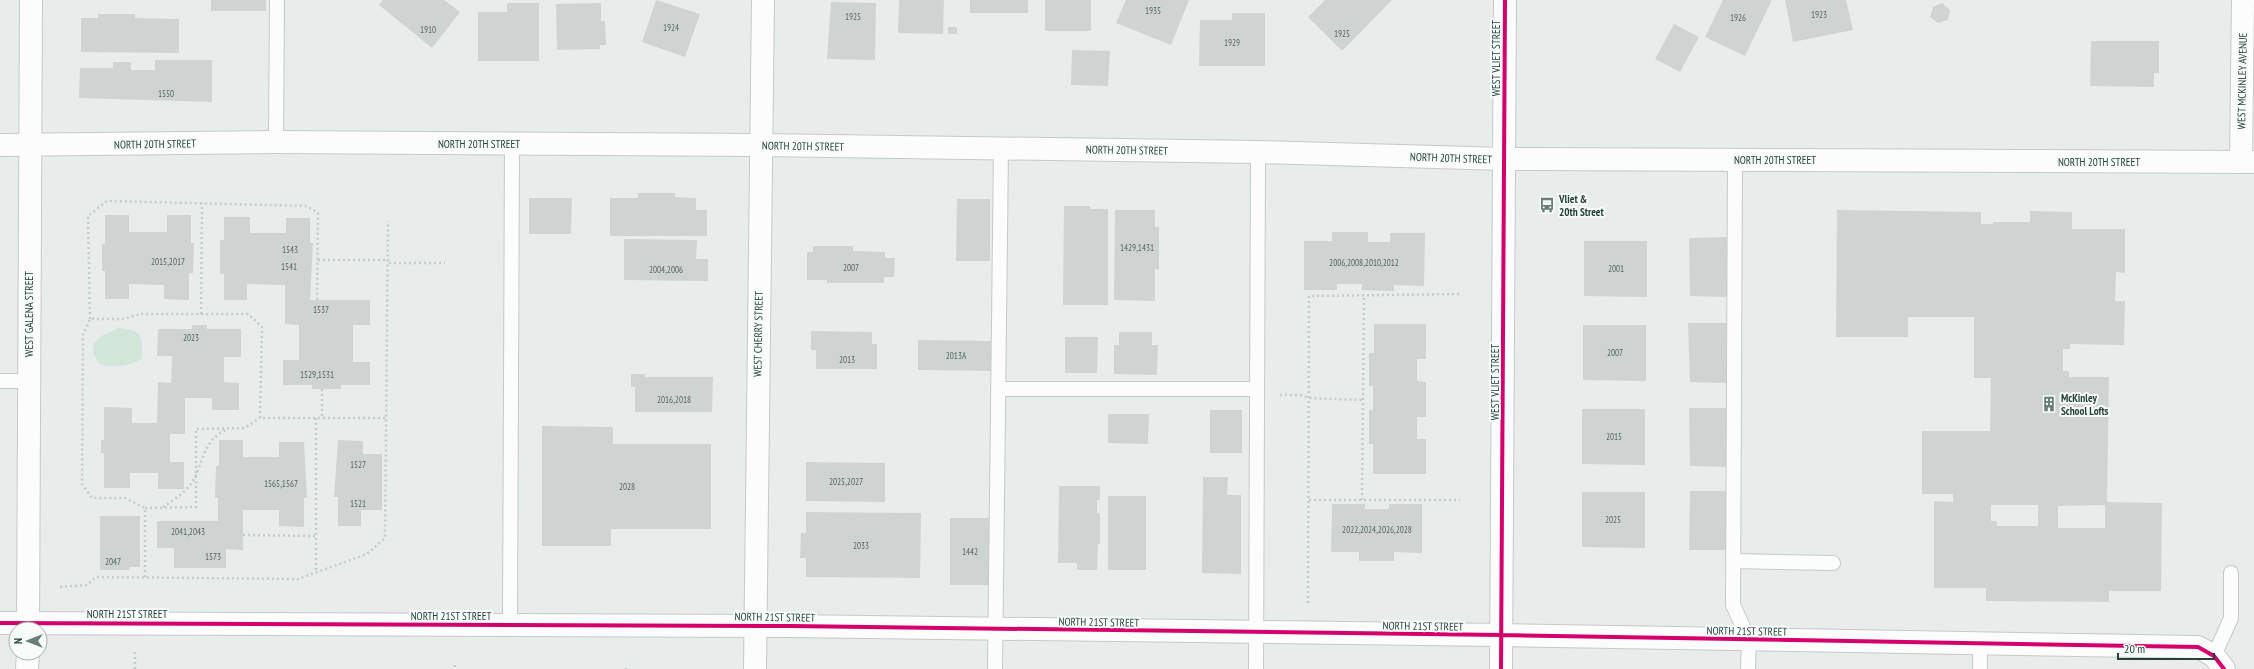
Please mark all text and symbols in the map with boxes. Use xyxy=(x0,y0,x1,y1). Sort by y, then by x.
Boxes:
house number: 1935 xyxy=(1145,5,1161,16)
house number: 1923 xyxy=(1811,9,1827,20)
house number: 1925 xyxy=(845,11,861,22)
house number: 1926 xyxy=(1730,12,1746,23)
street label: WEST VLIET STREET xyxy=(1489,20,1503,96)
house number: 1924 xyxy=(663,22,679,33)
house number: 1910 xyxy=(420,24,436,35)
house number: 1925 xyxy=(1334,28,1350,39)
street label: WEST MCKINLEY AVENUE xyxy=(2234,32,2250,129)
house number: 1929 xyxy=(1224,37,1240,48)
house number: 1550 xyxy=(158,88,174,99)
street label: NORTH 20TH STREET xyxy=(114,136,196,152)
street label: NORTH 20TH STREET xyxy=(438,137,520,151)
street label: NORTH 20TH STREET xyxy=(762,138,844,154)
street label: NORTH 20TH STREET xyxy=(1086,142,1168,158)
street label: NORTH 20TH STREET xyxy=(1410,150,1492,166)
street label: NORTH 20TH STREET xyxy=(1734,153,1816,167)
street label: NORTH 20TH STREET xyxy=(2058,155,2140,169)
place label: Vliet & 20th Street xyxy=(1558,192,1605,219)
bus stop icon: Vliet & 20th Street xyxy=(1538,196,1556,214)
house number: 1429,1431 xyxy=(1120,242,1154,253)
house number: 1543 xyxy=(282,244,298,255)
house number: 2015,2017 xyxy=(151,256,185,267)
house number: 2006,2008,2010,2012 xyxy=(1329,257,1399,268)
house number: 1541 xyxy=(281,261,297,272)
house number: 2007 xyxy=(843,262,859,273)
house number: 2001 xyxy=(1608,263,1624,274)
house number: 2004,2006 xyxy=(649,264,683,275)
street label: WEST GALENA STREET xyxy=(22,271,36,357)
street label: WEST CHERRY STREET xyxy=(750,291,766,377)
house number: 1537 xyxy=(313,304,329,315)
house number: 2023 xyxy=(183,332,199,343)
street label: WEST VLIET STREET xyxy=(1488,344,1502,420)
house number: 2007 xyxy=(1607,347,1623,358)
house number: 2013A xyxy=(946,350,967,361)
house number: 2013 xyxy=(839,354,855,365)
house number: 1529,1531 xyxy=(300,369,334,380)
place label: McKinley School Lofts xyxy=(2061,391,2109,418)
house number: 2016,2018 xyxy=(657,394,691,405)
building icon: McKinley School Lofts xyxy=(2040,395,2058,413)
house number: 2015 xyxy=(1606,431,1622,442)
house number: 1527 xyxy=(350,459,366,470)
house number: 2025,2027 xyxy=(829,476,863,487)
house number: 1565,1567 xyxy=(264,478,298,489)
house number: 2028 xyxy=(619,481,635,492)
house number: 1521 xyxy=(350,498,366,509)
house number: 2025 xyxy=(1605,514,1621,525)
house number: 2022,2024,2026,2028 xyxy=(1342,524,1412,535)
house number: 2041,2043 xyxy=(171,526,205,537)
house number: 2033 xyxy=(853,540,869,551)
house number: 1442 xyxy=(962,546,978,557)
house number: 1573 xyxy=(205,551,221,562)
house number: 2047 xyxy=(105,556,121,567)
street label: NORTH 21ST STREET xyxy=(87,607,167,621)
street label: NORTH 21ST STREET xyxy=(411,609,491,623)
street label: NORTH 21ST STREET xyxy=(735,609,816,625)
street label: NORTH 21ST STREET xyxy=(1059,614,1140,630)
street label: NORTH 21ST STREET xyxy=(1383,618,1464,634)
north arrow xyxy=(8,621,48,661)
street label: NORTH 21ST STREET xyxy=(1707,623,1788,639)
scale bar xyxy=(2118,635,2214,661)
text: N xyxy=(11,638,25,644)
text: 20 m xyxy=(2124,641,2145,656)

